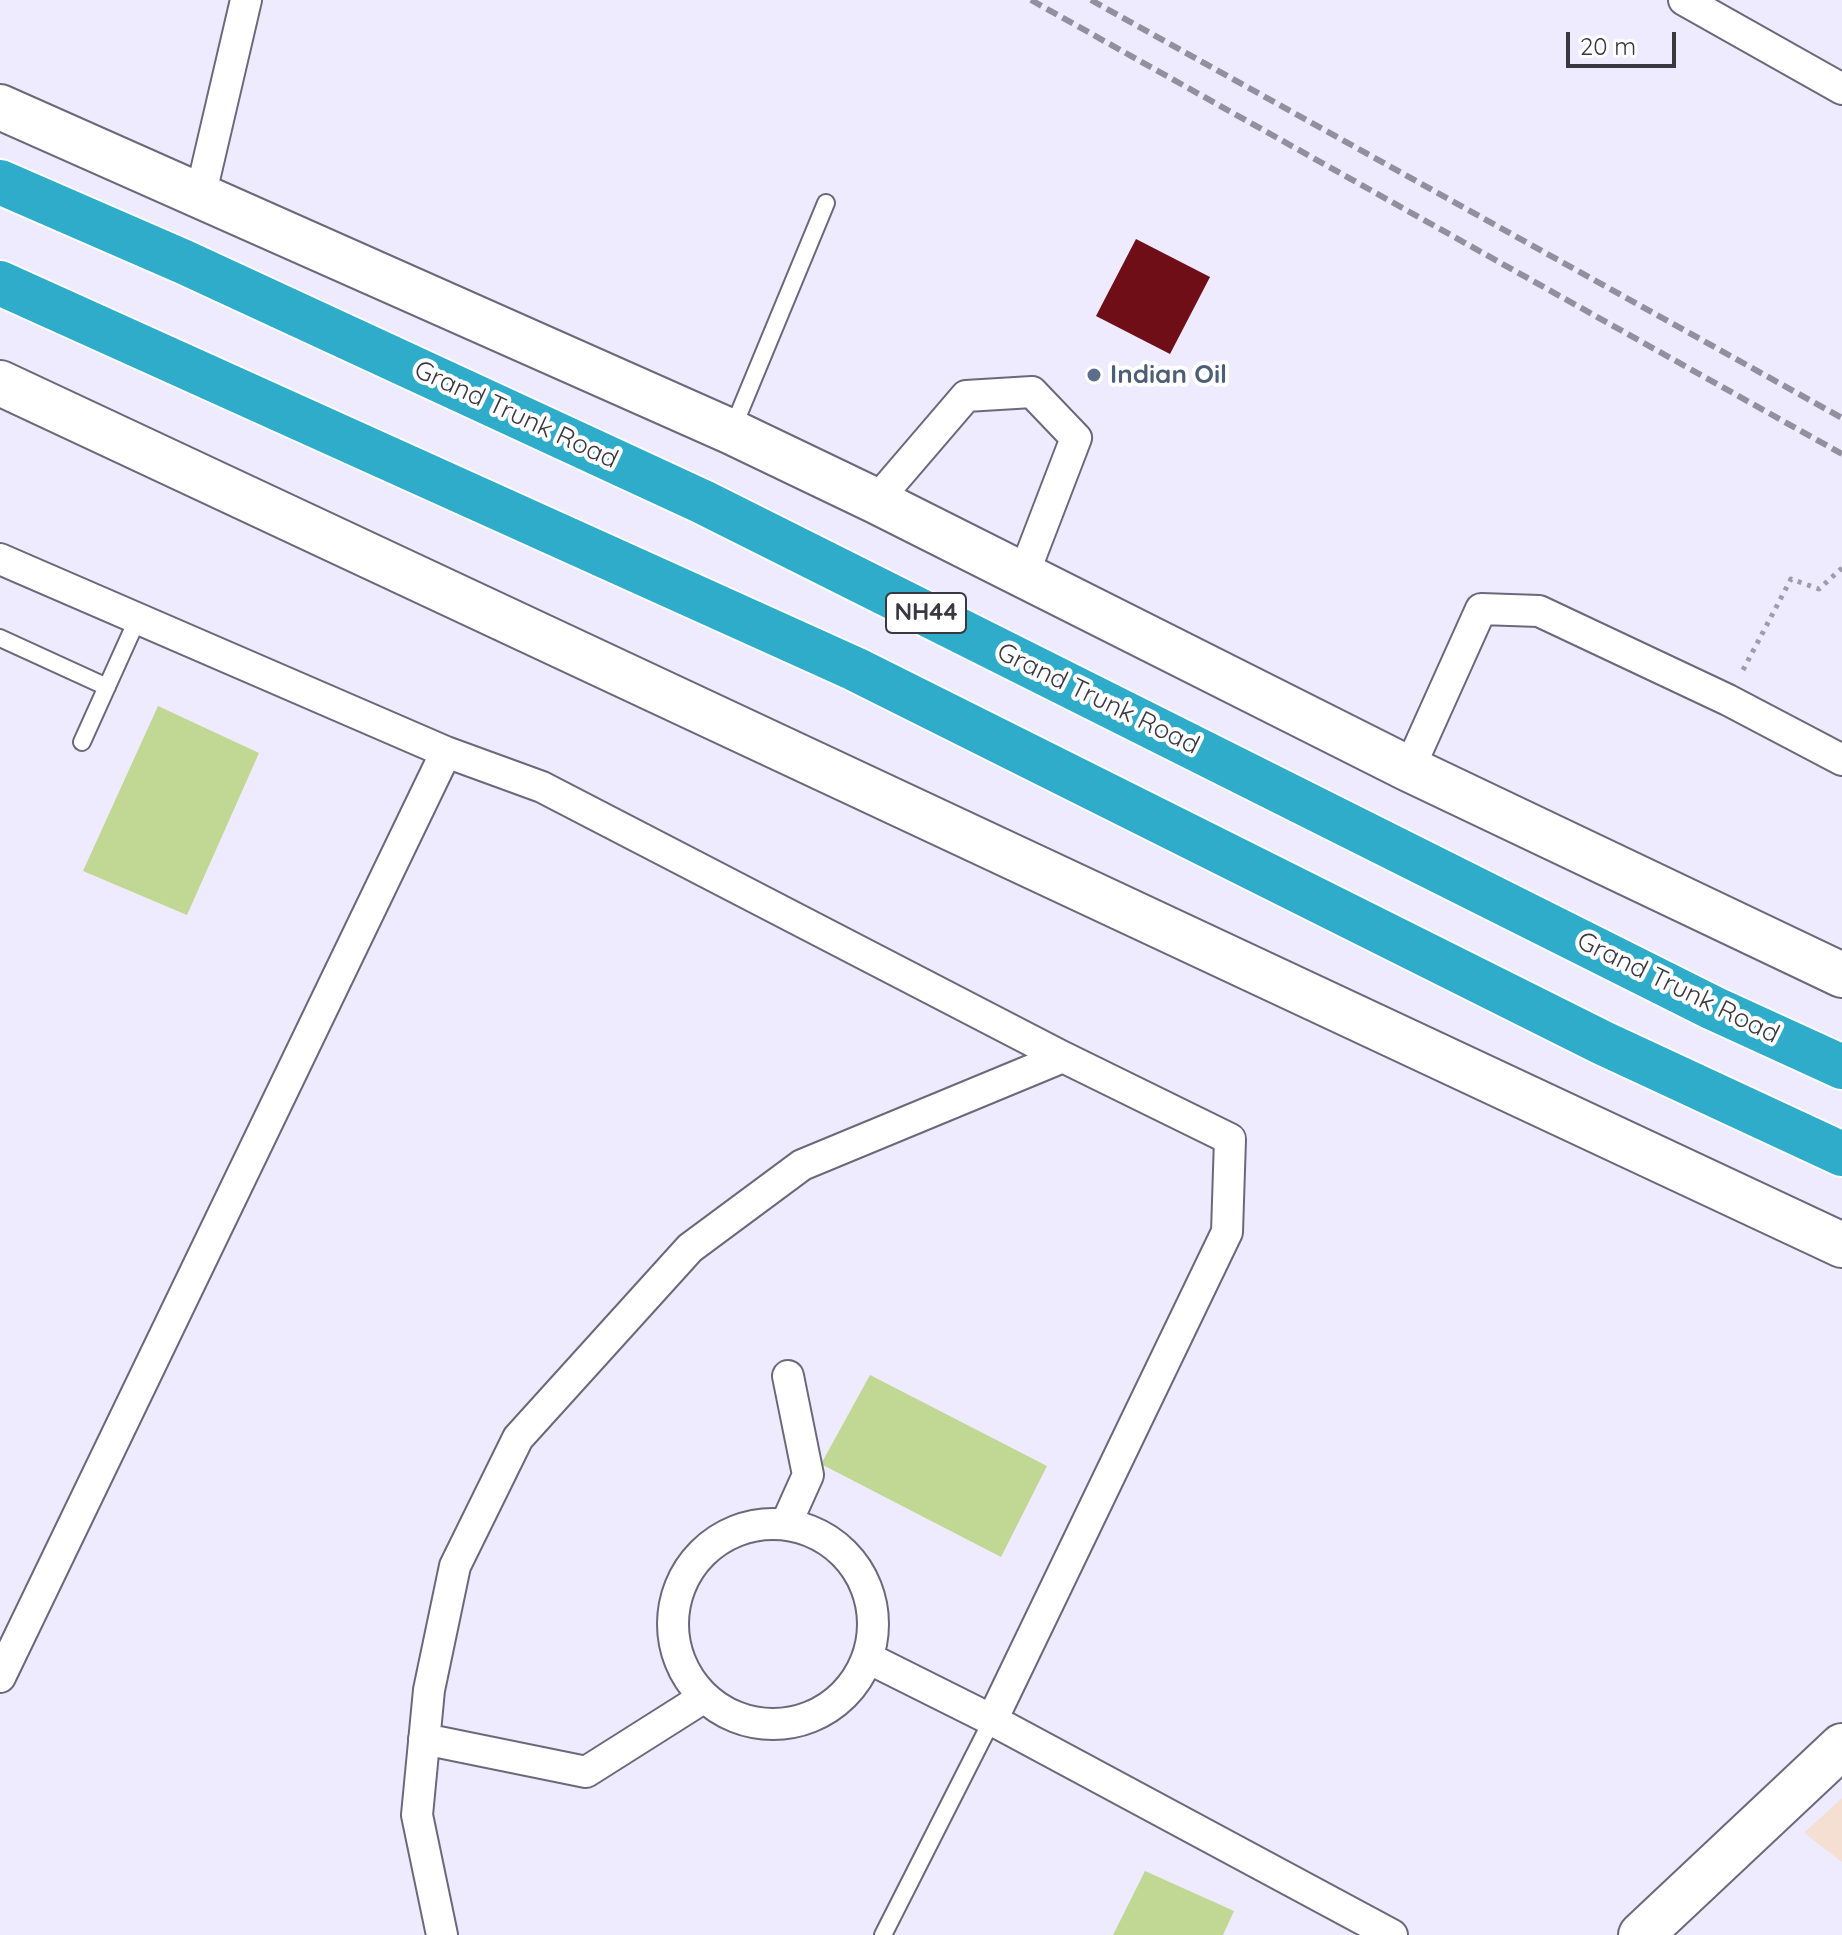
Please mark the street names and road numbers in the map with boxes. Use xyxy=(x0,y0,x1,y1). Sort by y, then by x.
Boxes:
street label: Grand Trunk Road xyxy=(409,354,623,476)
road number: NH44 xyxy=(886,593,966,633)
street label: Grand Trunk Road xyxy=(992,637,1204,761)
street label: Grand Trunk Road xyxy=(1572,926,1784,1050)

